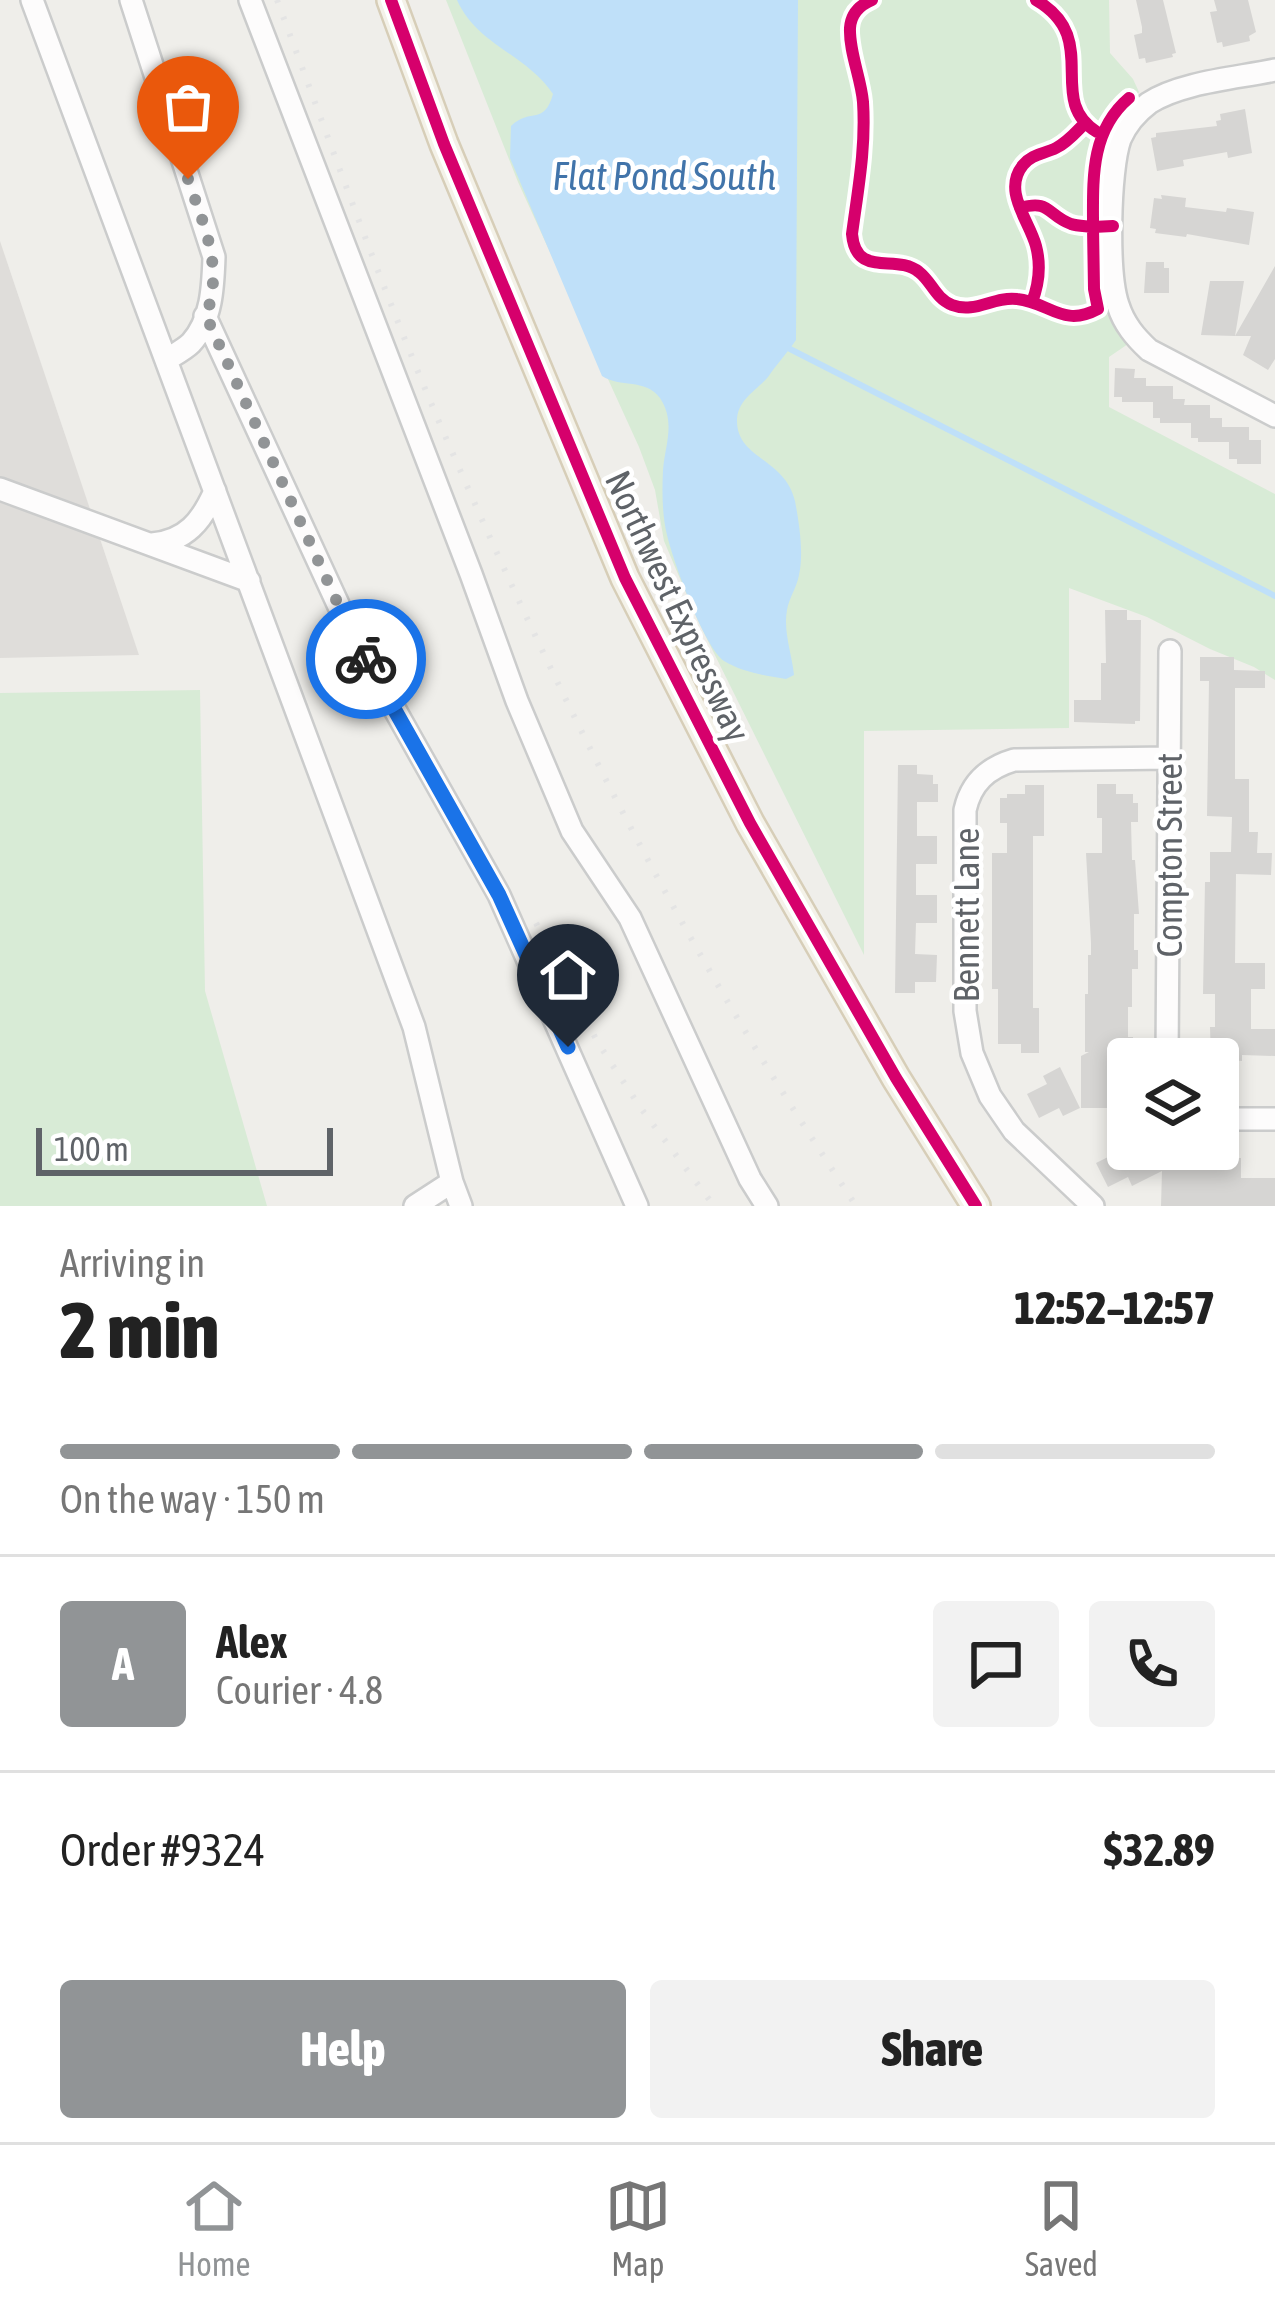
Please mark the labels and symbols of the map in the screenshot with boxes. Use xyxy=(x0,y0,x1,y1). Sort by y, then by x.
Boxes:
pin xyxy=(137,56,239,179)
water label: Flat Pond South xyxy=(552,154,776,198)
street label: Northwest Expressway xyxy=(597,464,759,748)
courier xyxy=(306,599,426,719)
street label: Compton Street xyxy=(1148,753,1190,957)
street label: Bennett Lane xyxy=(945,828,987,1002)
pin xyxy=(517,924,619,1047)
scale bar xyxy=(36,1122,333,1175)

